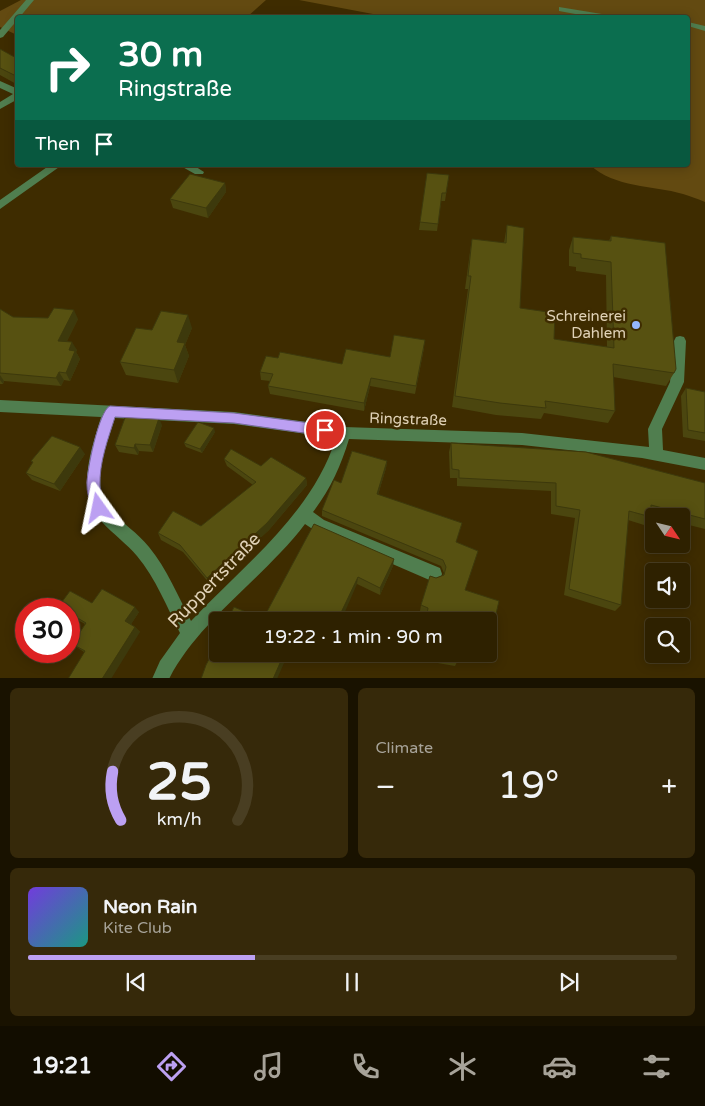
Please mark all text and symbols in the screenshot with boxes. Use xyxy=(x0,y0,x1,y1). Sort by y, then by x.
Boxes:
text: 30 m xyxy=(118,34,203,76)
icon: right xyxy=(35,35,100,100)
text: Ringstraße xyxy=(118,76,232,102)
icon: arrive xyxy=(90,130,118,158)
text: Then xyxy=(35,133,80,155)
place label: Schreinerei Dahlem xyxy=(547,307,626,342)
marker: Schreinerei Dahlem xyxy=(630,319,642,331)
pin xyxy=(304,409,346,451)
street label: Ringstraße xyxy=(369,409,447,429)
icon: arrive xyxy=(311,416,339,444)
position arrow xyxy=(72,481,124,533)
north arrow xyxy=(645,508,690,552)
map controls xyxy=(645,508,690,663)
street label: Ruppertstraße xyxy=(163,528,265,632)
button: sound xyxy=(645,563,690,608)
speed limit sign: 30 xyxy=(15,598,80,663)
button: search xyxy=(645,618,690,663)
text: 19:22 · 1 min · 90 m xyxy=(263,626,443,648)
text: Climate xyxy=(376,738,433,758)
text: 25 xyxy=(146,751,211,814)
text: 19° xyxy=(497,763,559,809)
text: − xyxy=(376,770,395,804)
text: + xyxy=(661,770,677,804)
text: km/h xyxy=(156,809,201,830)
text: Neon Rain xyxy=(103,896,197,918)
text: Kite Club xyxy=(103,918,172,938)
icon: previous xyxy=(122,968,150,996)
icon: pause xyxy=(338,968,366,996)
icon: next xyxy=(555,968,583,996)
icon: directions xyxy=(154,1049,189,1084)
icon: music xyxy=(251,1049,286,1084)
icon: phone xyxy=(348,1049,383,1084)
icon: climate xyxy=(445,1049,480,1084)
icon: car xyxy=(542,1049,577,1084)
icon: filters xyxy=(639,1049,674,1084)
text: 19:21 xyxy=(31,1053,92,1079)

